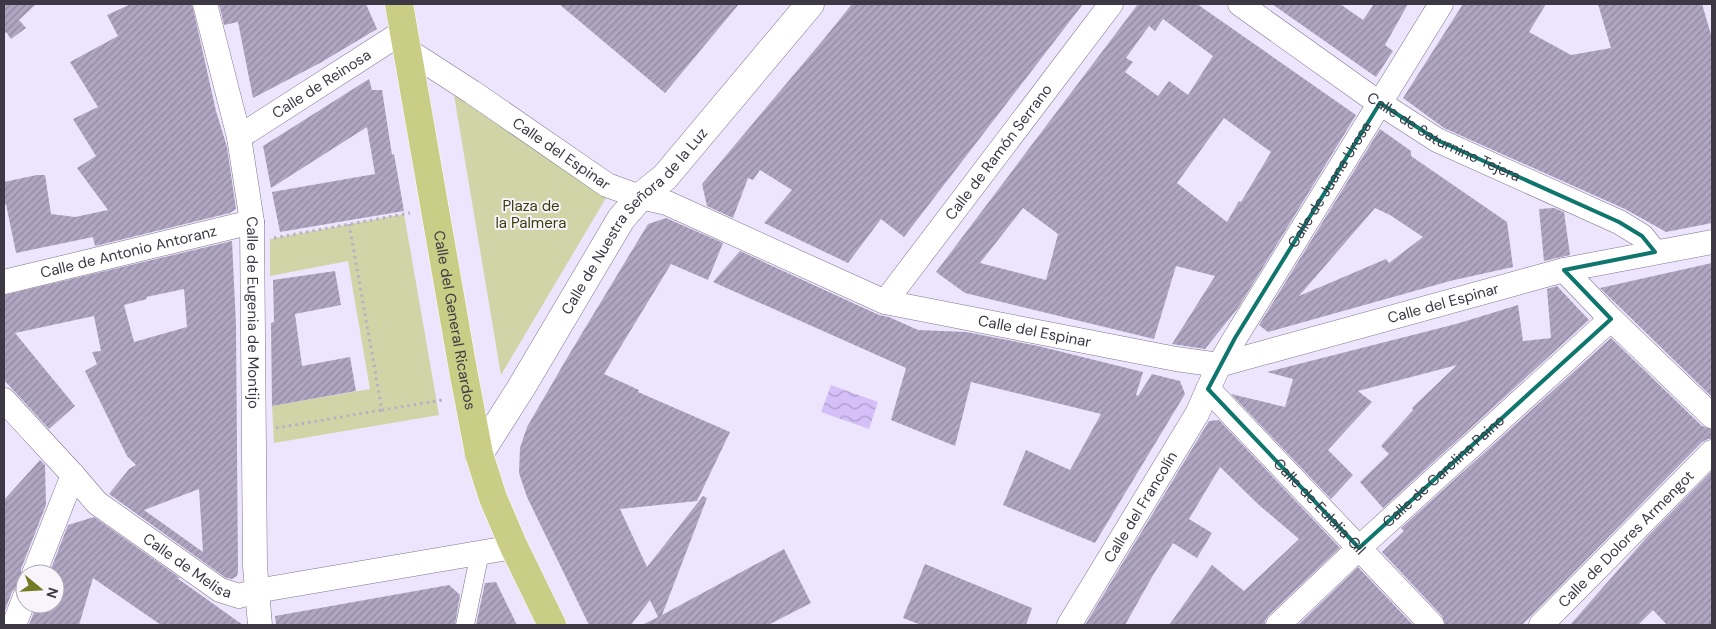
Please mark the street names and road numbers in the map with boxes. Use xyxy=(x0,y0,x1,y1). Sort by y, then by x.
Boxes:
street label: Calle de Reinosa xyxy=(268,45,375,123)
street label: Calle de Ramón Serrano xyxy=(940,80,1057,224)
street label: Calle de Saturnino Tejera xyxy=(1363,87,1524,186)
street label: Calle del Espinar xyxy=(508,113,615,195)
street label: Calle de Juana Urosa xyxy=(1283,118,1376,252)
street label: Calle de Nuestra Señora de la Luz xyxy=(557,124,712,318)
street label: Calle de Eugenia de Montijo xyxy=(241,215,264,409)
street label: Calle de Antonio Antoranz xyxy=(38,221,219,283)
street label: Calle del General Ricardos xyxy=(429,229,480,412)
street label: Calle del Espinar xyxy=(1385,278,1502,328)
street label: Calle del Espinar xyxy=(976,310,1093,352)
street label: Calle de Carolina Paino xyxy=(1378,410,1509,532)
street label: Calle del Francolín xyxy=(1099,448,1182,566)
street label: Calle de Eulalia Gil xyxy=(1269,454,1370,559)
street label: Calle de Dolores Armengot xyxy=(1554,466,1698,612)
street label: Calle de Melisa xyxy=(139,528,234,603)

